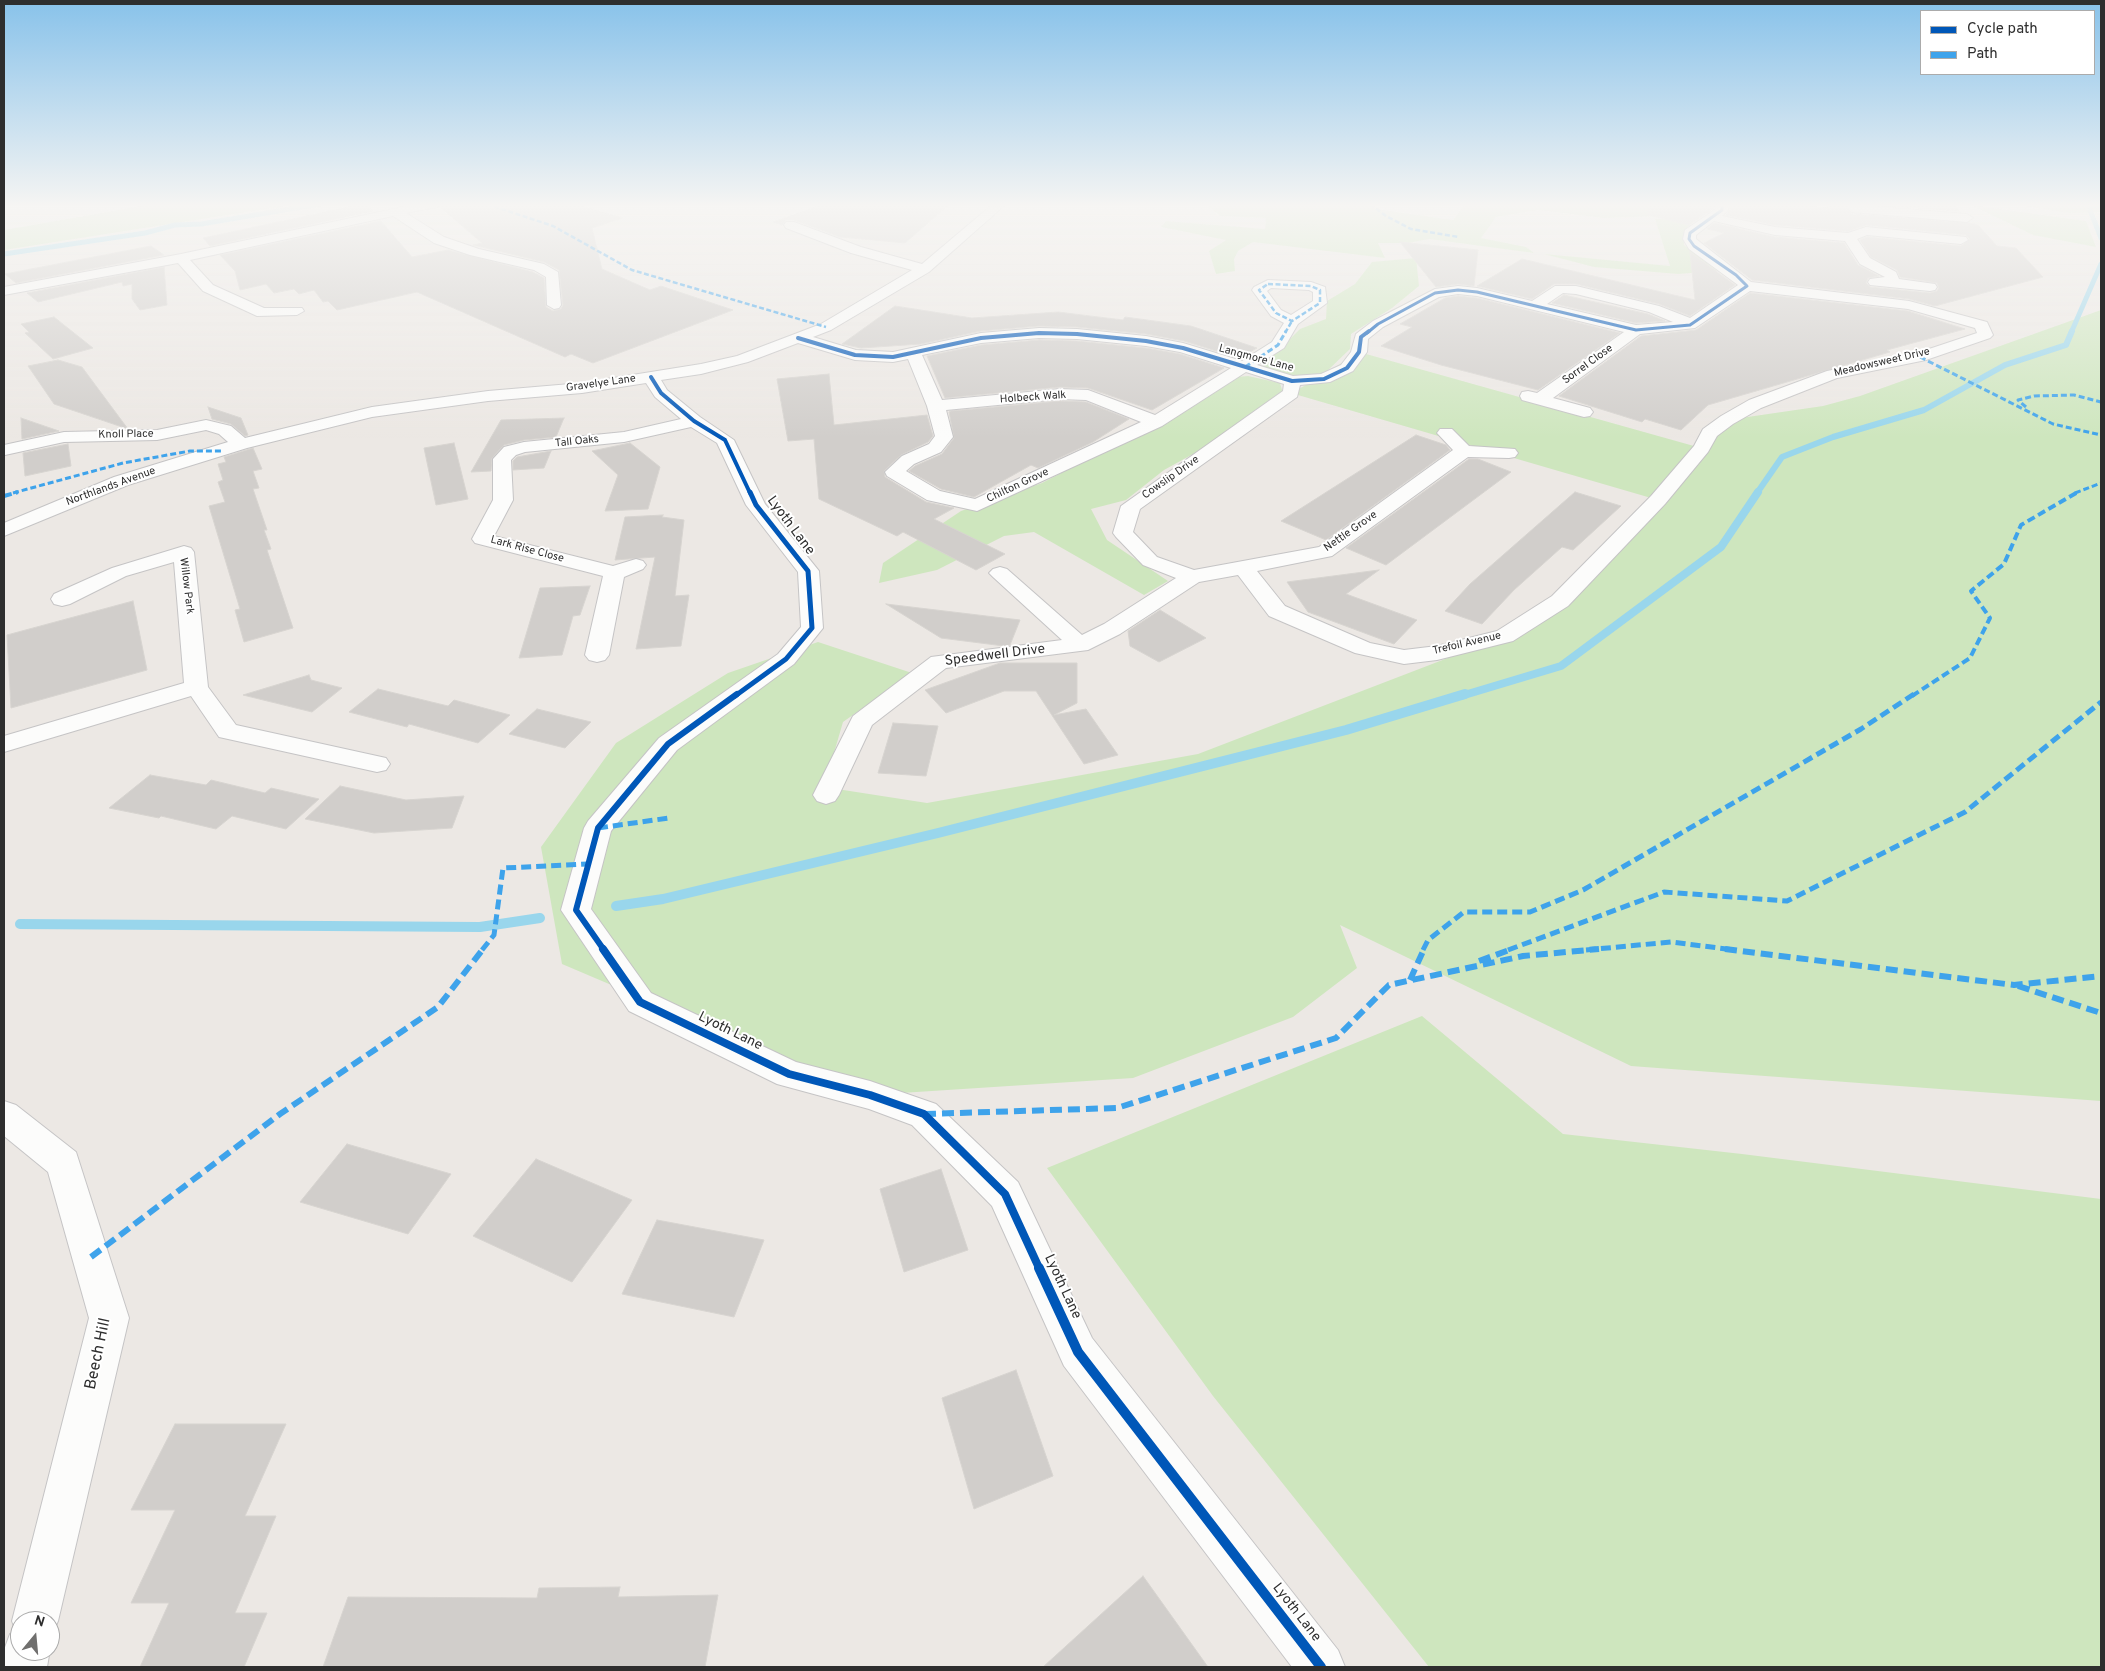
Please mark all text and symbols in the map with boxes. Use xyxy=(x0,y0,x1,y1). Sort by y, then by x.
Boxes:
legend xyxy=(1920,10,2095,75)
text: Cycle path xyxy=(1967,20,2038,39)
text: Path xyxy=(1967,45,1998,64)
street label: Sorrel Close xyxy=(1560,342,1616,388)
street label: Langmore Lane xyxy=(1217,343,1295,375)
street label: Meadowsweet Drive xyxy=(1833,346,1931,380)
street label: Gravelye Lane xyxy=(565,373,637,395)
street label: Holbeck Walk xyxy=(999,389,1067,407)
street label: Knoll Place xyxy=(98,428,154,442)
street label: Tall Oaks xyxy=(554,433,600,451)
street label: Cowslip Drive xyxy=(1140,453,1202,503)
street label: Northlands Avenue xyxy=(64,465,158,509)
street label: Chilton Grove xyxy=(985,466,1051,506)
street label: Lyoth Lane xyxy=(762,493,818,559)
street label: Nettle Grove xyxy=(1322,509,1380,555)
street label: Lark Rise Close xyxy=(489,534,565,566)
street label: Willow Park xyxy=(176,557,196,615)
street label: Trefoil Avenue xyxy=(1432,630,1502,658)
street label: Speedwell Drive xyxy=(944,641,1046,671)
street label: Lyoth Lane xyxy=(695,1009,765,1055)
street label: Lyoth Lane xyxy=(1040,1252,1084,1322)
street label: Beech Hill xyxy=(82,1316,116,1392)
street label: Lyoth Lane xyxy=(1268,1580,1324,1646)
north arrow xyxy=(10,1611,60,1661)
text: N xyxy=(32,1613,47,1632)

